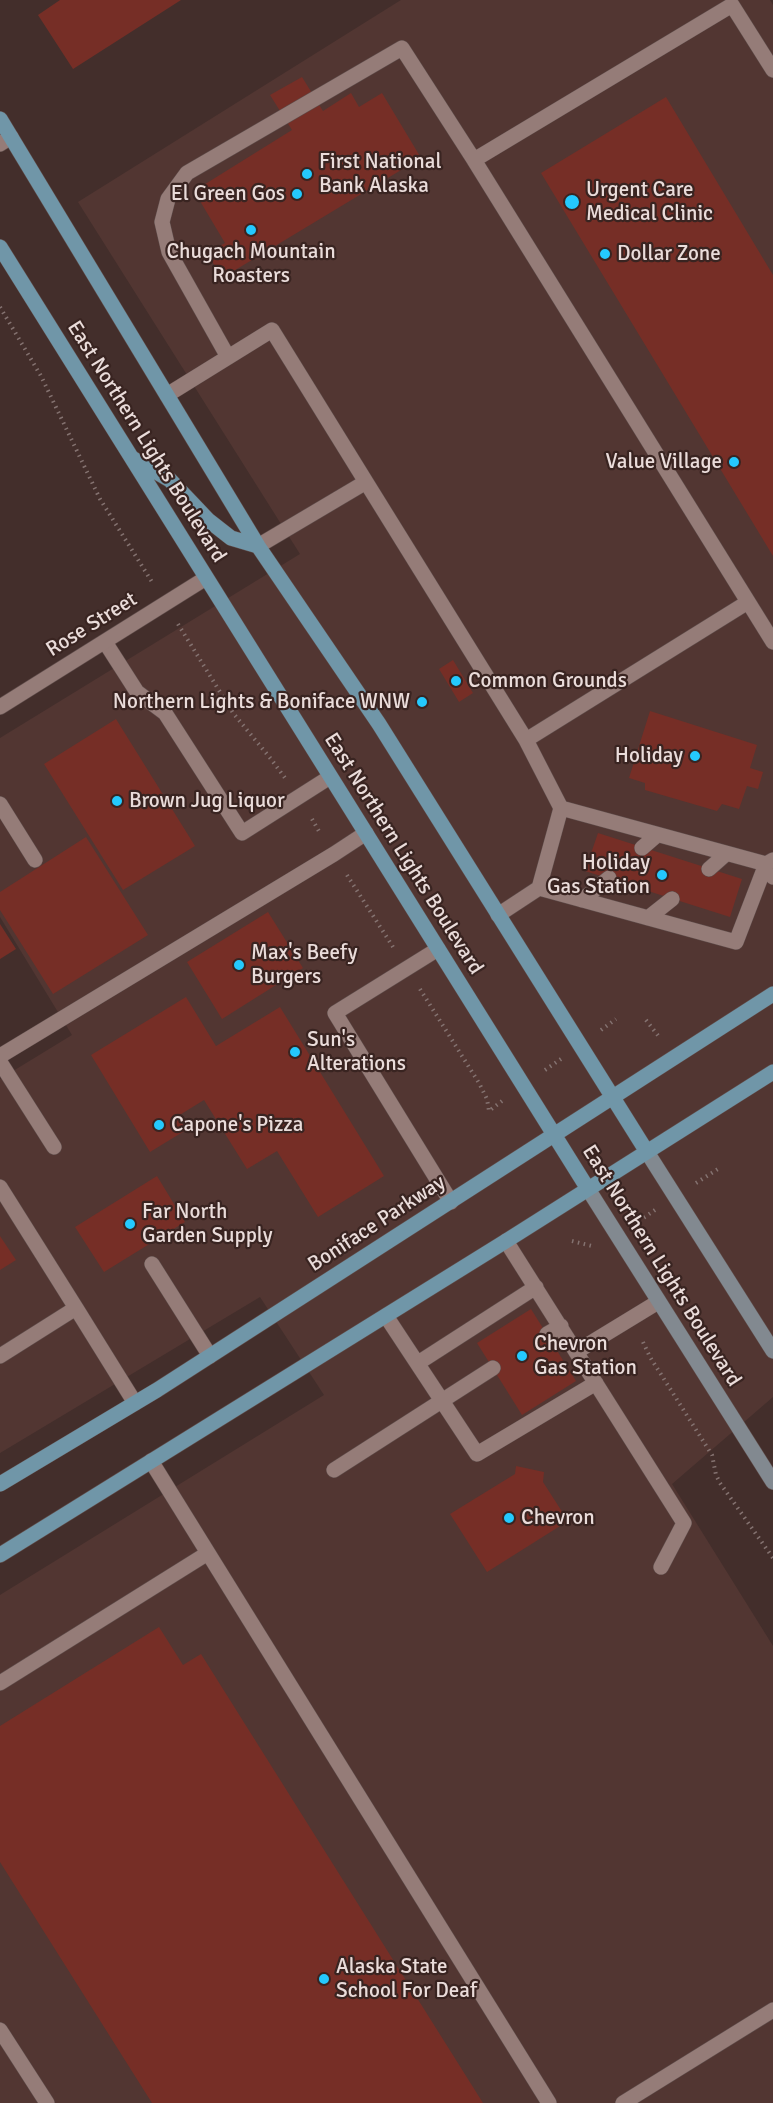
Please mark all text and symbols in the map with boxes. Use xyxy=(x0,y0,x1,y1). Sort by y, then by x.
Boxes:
place label: First National Bank Alaska xyxy=(319,149,442,199)
marker: First National Bank Alaska xyxy=(300,167,314,181)
place label: Urgent Care Medical Clinic xyxy=(586,177,713,227)
place label: El Green Gos xyxy=(171,181,285,207)
marker: El Green Gos xyxy=(290,187,304,201)
marker: Urgent Care Medical Clinic xyxy=(563,193,581,211)
marker: Chugach Mountain Roasters xyxy=(244,223,258,237)
place label: Chugach Mountain Roasters xyxy=(166,239,336,289)
place label: Dollar Zone xyxy=(617,241,721,267)
marker: Dollar Zone xyxy=(598,247,612,261)
street label: East Northern Lights Boulevard xyxy=(61,317,231,567)
place label: Value Village xyxy=(606,449,722,475)
marker: Value Village xyxy=(727,455,741,469)
street label: Rose Street xyxy=(42,587,142,663)
place label: Common Grounds xyxy=(468,668,627,694)
marker: Common Grounds xyxy=(449,674,463,688)
place label: Northern Lights & Boniface WNW xyxy=(113,689,410,715)
marker: Northern Lights & Boniface WNW xyxy=(415,695,429,709)
street label: East Northern Lights Boulevard xyxy=(318,729,488,979)
place label: Holiday xyxy=(615,743,683,769)
marker: Holiday xyxy=(688,749,702,763)
place label: Brown Jug Liquor xyxy=(129,788,285,814)
marker: Brown Jug Liquor xyxy=(110,794,124,808)
place label: Holiday Gas Station xyxy=(547,850,650,900)
marker: Holiday Gas Station xyxy=(655,868,669,882)
place label: Max's Beefy Burgers xyxy=(251,940,358,990)
marker: Max's Beefy Burgers xyxy=(232,958,246,972)
place label: Sun's Alterations xyxy=(307,1027,406,1077)
marker: Sun's Alterations xyxy=(288,1045,302,1059)
place label: Capone's Pizza xyxy=(171,1112,303,1138)
marker: Capone's Pizza xyxy=(152,1118,166,1132)
street label: East Northern Lights Boulevard xyxy=(576,1141,746,1391)
street label: Boniface Parkway xyxy=(304,1170,450,1278)
place label: Far North Garden Supply xyxy=(142,1199,273,1249)
marker: Far North Garden Supply xyxy=(123,1217,137,1231)
place label: Chevron Gas Station xyxy=(534,1331,637,1381)
marker: Chevron Gas Station xyxy=(515,1349,529,1363)
place label: Chevron xyxy=(521,1505,595,1531)
marker: Chevron xyxy=(502,1511,516,1525)
place label: Alaska State School For Deaf xyxy=(336,1954,477,2004)
marker: Alaska State School For Deaf xyxy=(317,1972,331,1986)

